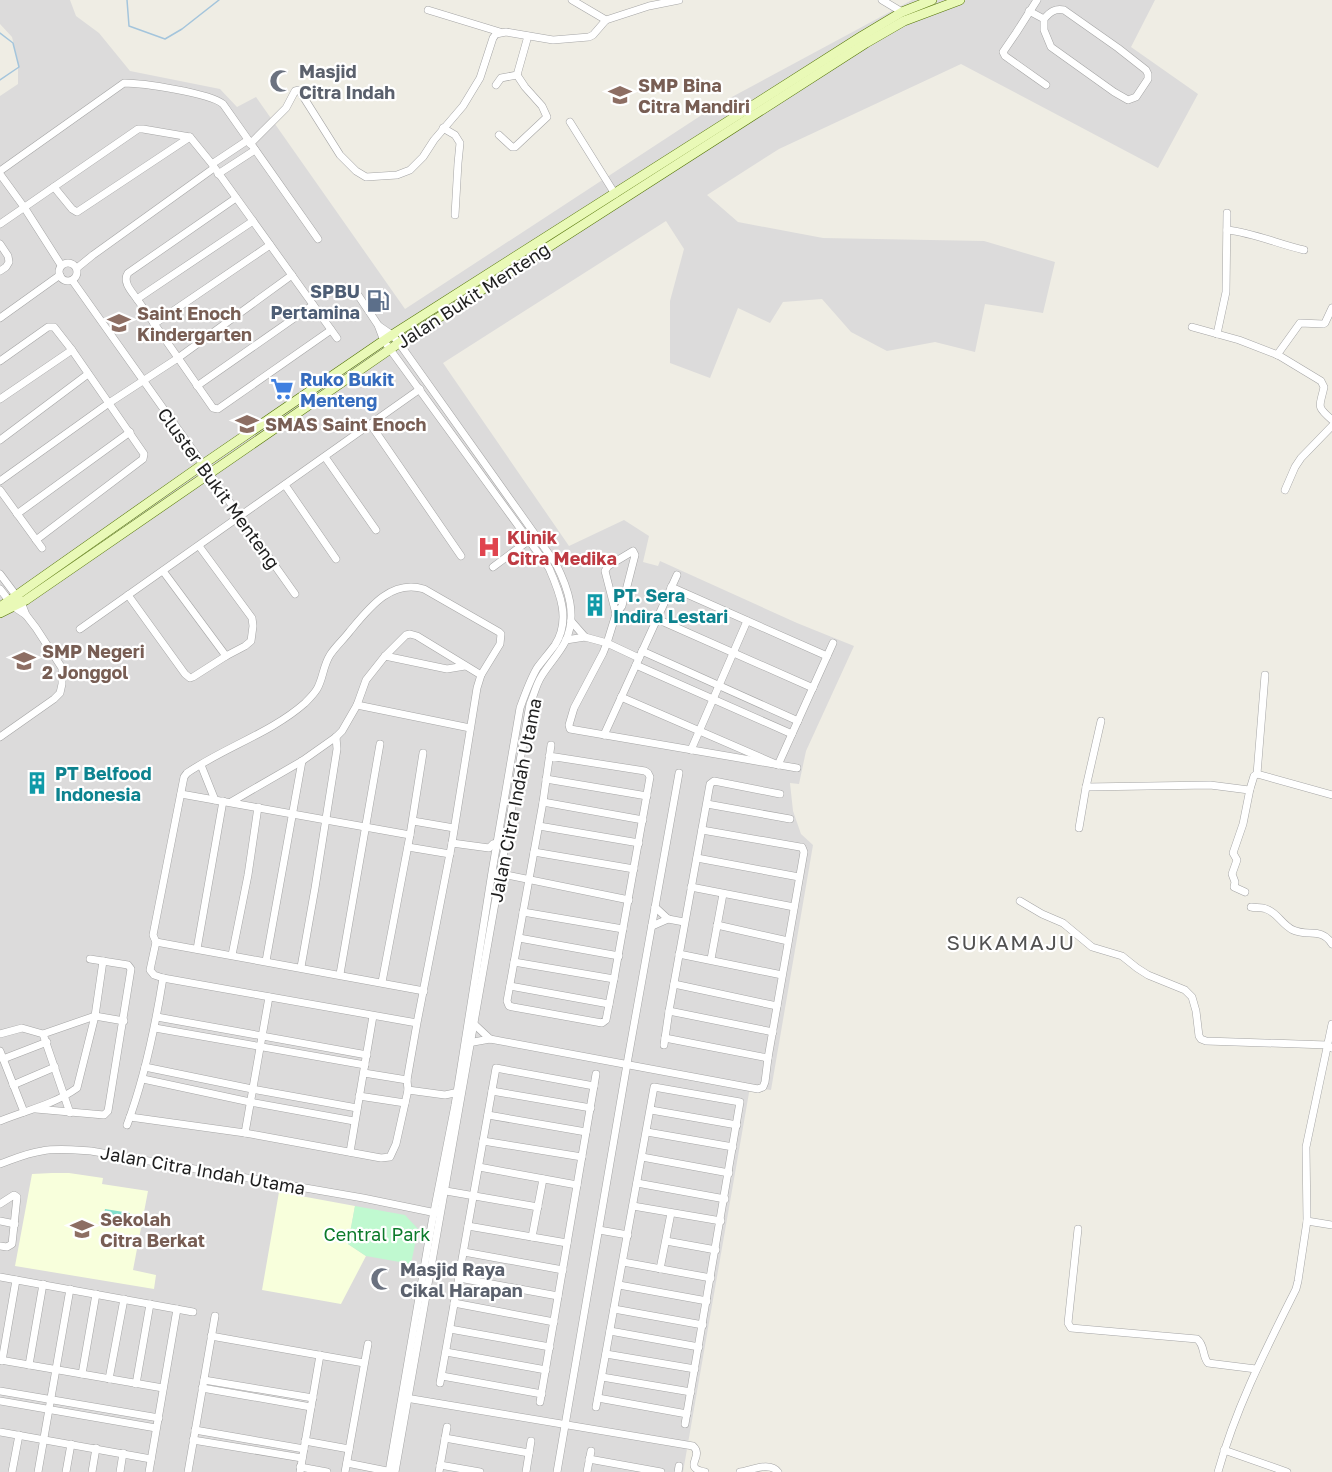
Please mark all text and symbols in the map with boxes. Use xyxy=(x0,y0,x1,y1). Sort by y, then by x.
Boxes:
place label: Masjid Citra Indah xyxy=(299,60,395,103)
mosque icon: Masjid Citra Indah xyxy=(268,68,294,94)
place label: SMP Bina Citra Mandiri xyxy=(638,74,750,117)
school or university icon: SMP Bina Citra Mandiri xyxy=(607,82,633,108)
street label: Jalan Bukit Menteng xyxy=(392,237,554,353)
place label: SPBU Pertamina xyxy=(270,280,360,323)
fuel station icon: SPBU Pertamina xyxy=(365,288,391,314)
place label: Saint Enoch Kindergarten xyxy=(137,302,252,345)
school or university icon: Saint Enoch Kindergarten xyxy=(106,310,132,336)
place label: Ruko Bukit Menteng xyxy=(300,368,394,411)
supermarket icon: Ruko Bukit Menteng xyxy=(269,376,295,402)
street label: Cluster Bukit Menteng xyxy=(153,403,285,573)
school or university icon: SMAS Saint Enoch xyxy=(234,411,260,437)
place label: SMAS Saint Enoch xyxy=(265,413,427,435)
place label: Klinik Citra Medika xyxy=(507,526,617,569)
hospital icon: Klinik Citra Medika xyxy=(476,534,502,560)
place label: PT. Sera Indira Lestari xyxy=(613,584,728,627)
building icon: PT. Sera Indira Lestari xyxy=(582,592,608,618)
place label: SMP Negeri 2 Jonggol xyxy=(42,640,145,683)
school or university icon: SMP Negeri 2 Jonggol xyxy=(11,648,37,674)
street label: Jalan Citra Indah Utama xyxy=(484,696,546,904)
place label: PT Belfood Indonesia xyxy=(55,762,151,805)
building icon: PT Belfood Indonesia xyxy=(24,770,50,796)
district label: SUKAMAJU xyxy=(946,929,1076,955)
street label: Jalan Citra Indah Utama xyxy=(99,1141,307,1199)
place label: Sekolah Citra Berkat xyxy=(100,1208,205,1251)
school or university icon: Sekolah Citra Berkat xyxy=(69,1216,95,1242)
park label: Central Park xyxy=(323,1223,431,1245)
place label: Masjid Raya Cikal Harapan xyxy=(400,1258,523,1301)
mosque icon: Masjid Raya Cikal Harapan xyxy=(369,1266,395,1292)

